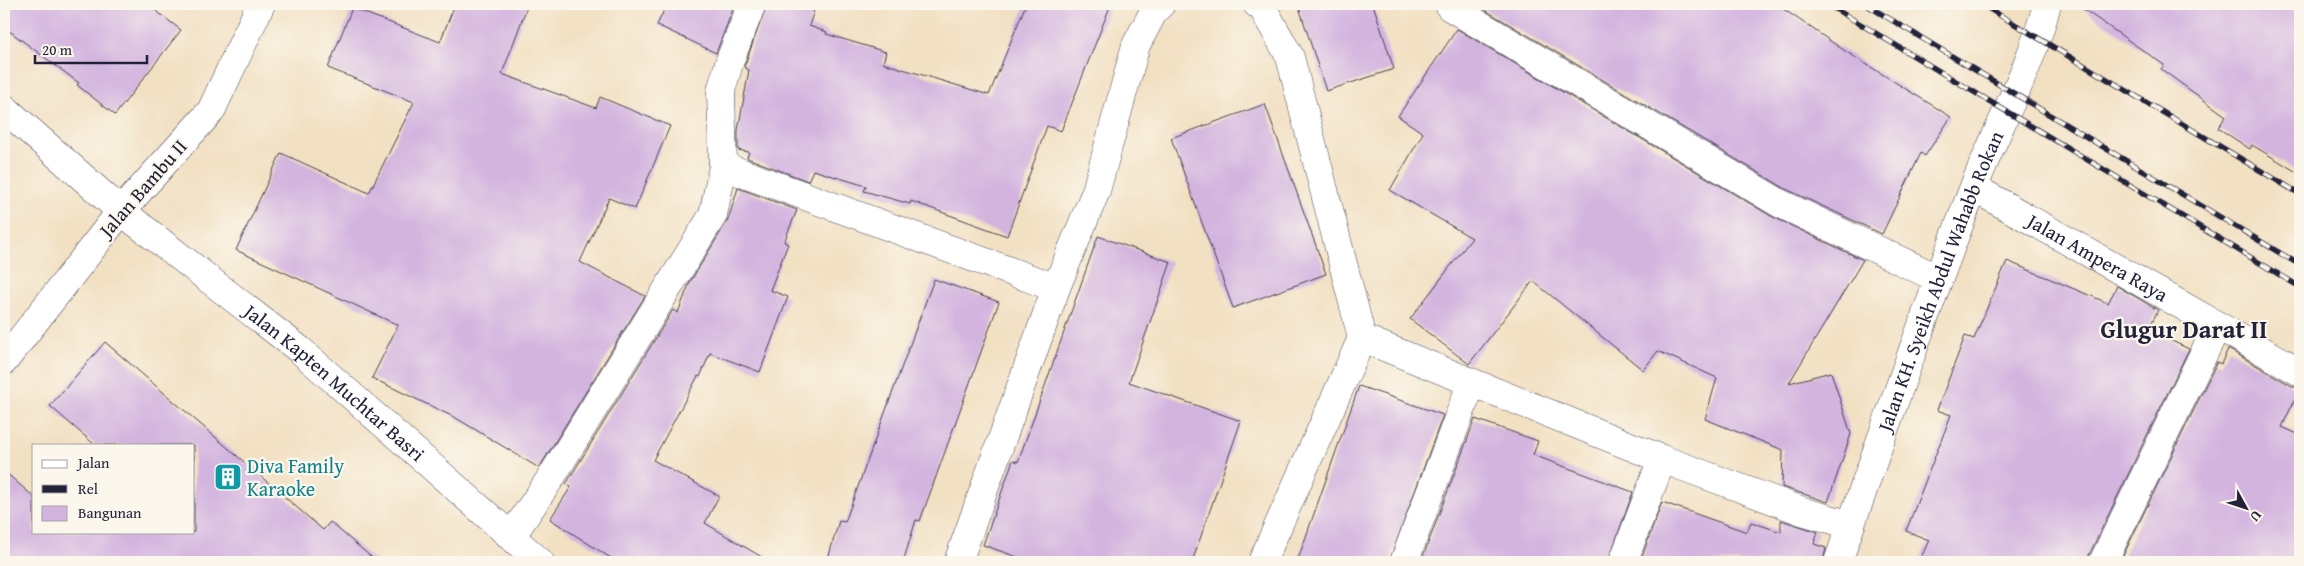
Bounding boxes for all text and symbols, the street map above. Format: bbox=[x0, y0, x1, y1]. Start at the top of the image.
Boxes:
scale bar bbox=[35, 32, 148, 64]
text: 20 m bbox=[42, 39, 73, 60]
street label: Jalan KH. Syeikh Abdul Wahabb Rokan bbox=[1869, 126, 2010, 438]
street label: Jalan Bambu II bbox=[90, 132, 193, 245]
street label: Jalan Ampera Raya bbox=[2020, 205, 2174, 309]
street label: Jalan Kapten Muchtar Basri bbox=[236, 295, 432, 468]
district label: Glugur Darat II bbox=[2101, 311, 2267, 347]
legend bbox=[32, 444, 195, 534]
place label: Diva Family Karaoke bbox=[247, 451, 344, 503]
text: Jalan bbox=[76, 452, 110, 473]
building icon: Diva Family Karaoke bbox=[213, 462, 243, 492]
text: Rel bbox=[78, 478, 98, 499]
north arrow bbox=[2222, 484, 2272, 534]
text: Bangunan bbox=[78, 502, 142, 523]
text: U bbox=[2245, 506, 2267, 527]

